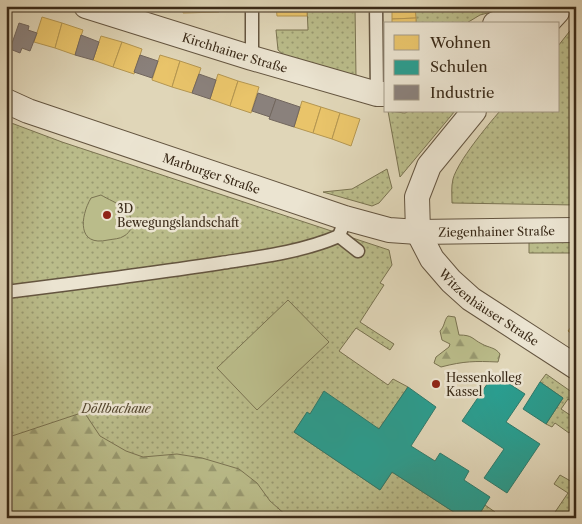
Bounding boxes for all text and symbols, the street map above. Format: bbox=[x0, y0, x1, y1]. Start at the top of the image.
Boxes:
legend bbox=[384, 22, 560, 112]
street label: Kirchhainer Straße bbox=[180, 29, 290, 75]
text: Wohnen bbox=[429, 33, 492, 52]
text: Schulen bbox=[430, 57, 488, 76]
text: Industrie bbox=[430, 83, 494, 102]
street label: Marburger Straße bbox=[161, 150, 263, 196]
place label: 3D Bewegungslandschaft bbox=[117, 201, 240, 230]
marker: 3D Bewegungslandschaft bbox=[101, 209, 113, 221]
street label: Ziegenhainer Straße bbox=[438, 223, 555, 239]
street label: Witzenhäuser Straße bbox=[435, 265, 542, 349]
place label: Hessenkolleg Kassel bbox=[446, 370, 522, 399]
marker: Hessenkolleg Kassel bbox=[430, 378, 442, 390]
park label: Döllbachaue bbox=[80, 401, 152, 416]

